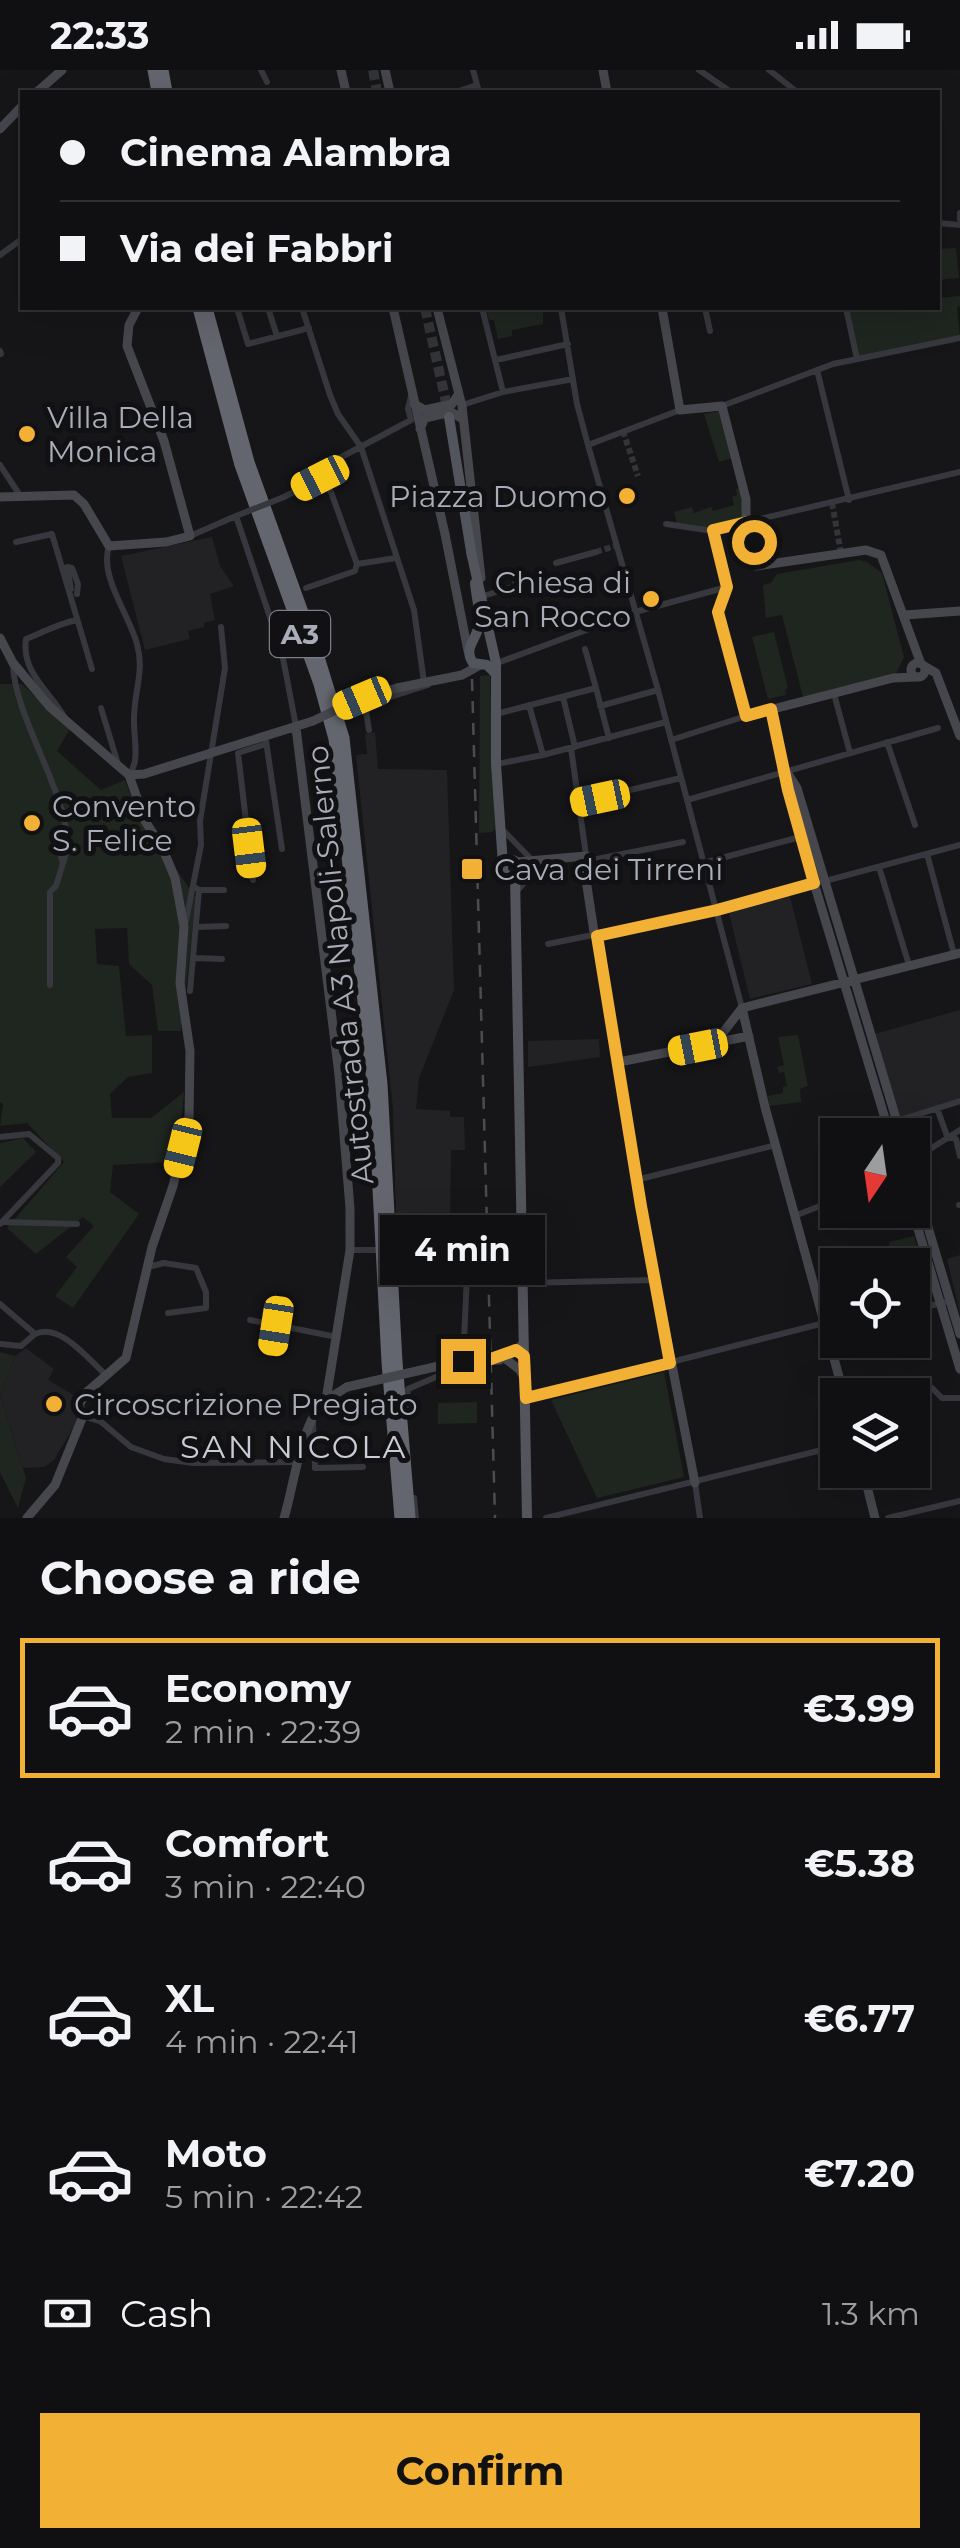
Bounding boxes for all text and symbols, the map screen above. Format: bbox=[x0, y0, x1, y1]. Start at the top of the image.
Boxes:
text: 22:33 bbox=[50, 12, 150, 59]
text: Cinema Alambra bbox=[120, 129, 452, 176]
text: Via dei Fabbri bbox=[120, 225, 394, 272]
place label: Villa Della Monica bbox=[47, 399, 194, 470]
marker: Villa Della Monica bbox=[16, 423, 38, 445]
car bbox=[286, 451, 354, 505]
place label: Piazza Duomo bbox=[389, 478, 607, 515]
marker: Piazza Duomo bbox=[616, 485, 638, 507]
route start bbox=[732, 520, 777, 565]
place label: Chiesa di San Rocco bbox=[474, 564, 631, 635]
marker: Chiesa di San Rocco bbox=[640, 588, 662, 610]
road number: A3 bbox=[270, 611, 330, 657]
car bbox=[329, 672, 395, 724]
street label: Autostrada A3 Napoli-Salerno bbox=[299, 744, 381, 1186]
car bbox=[568, 777, 632, 819]
place label: Convento S. Felice bbox=[52, 788, 196, 859]
marker: Convento S. Felice bbox=[21, 812, 43, 834]
car bbox=[230, 816, 268, 880]
place label: Cava dei Tirreni bbox=[494, 851, 723, 888]
marker: Cava dei Tirreni bbox=[459, 856, 485, 882]
car bbox=[666, 1027, 730, 1067]
car bbox=[161, 1115, 205, 1181]
north arrow bbox=[820, 1118, 930, 1228]
map controls bbox=[820, 1118, 930, 1488]
callout: 4 min bbox=[380, 1216, 546, 1286]
text: 4 min bbox=[414, 1230, 511, 1269]
button: locate bbox=[820, 1248, 930, 1358]
car bbox=[256, 1294, 296, 1358]
route end bbox=[441, 1339, 486, 1384]
button: layers bbox=[820, 1378, 930, 1488]
place label: Circoscrizione Pregiato bbox=[74, 1386, 418, 1423]
marker: Circoscrizione Pregiato bbox=[43, 1393, 65, 1415]
district label: SAN NICOLA bbox=[180, 1427, 408, 1466]
text: Choose a ride bbox=[40, 1550, 361, 1605]
icon: car bbox=[45, 1663, 135, 1753]
text: Economy bbox=[165, 1665, 351, 1712]
text: €3.99 bbox=[803, 1685, 915, 1732]
text: 2 min · 22:39 bbox=[165, 1712, 361, 1751]
icon: car bbox=[45, 1818, 135, 1908]
text: Comfort bbox=[165, 1820, 329, 1867]
text: €5.38 bbox=[804, 1840, 915, 1887]
text: 3 min · 22:40 bbox=[165, 1867, 366, 1906]
icon: car bbox=[45, 1973, 135, 2063]
text: XL bbox=[165, 1975, 214, 2022]
text: €6.77 bbox=[804, 1995, 915, 2042]
text: 4 min · 22:41 bbox=[165, 2022, 359, 2061]
icon: car bbox=[45, 2128, 135, 2218]
text: Moto bbox=[165, 2130, 267, 2177]
text: €7.20 bbox=[804, 2150, 915, 2197]
text: 5 min · 22:42 bbox=[165, 2177, 363, 2216]
icon: cash bbox=[40, 2286, 95, 2341]
text: Cash bbox=[120, 2290, 213, 2337]
text: 1.3 km bbox=[822, 2294, 920, 2333]
button: Confirm bbox=[40, 2413, 920, 2528]

